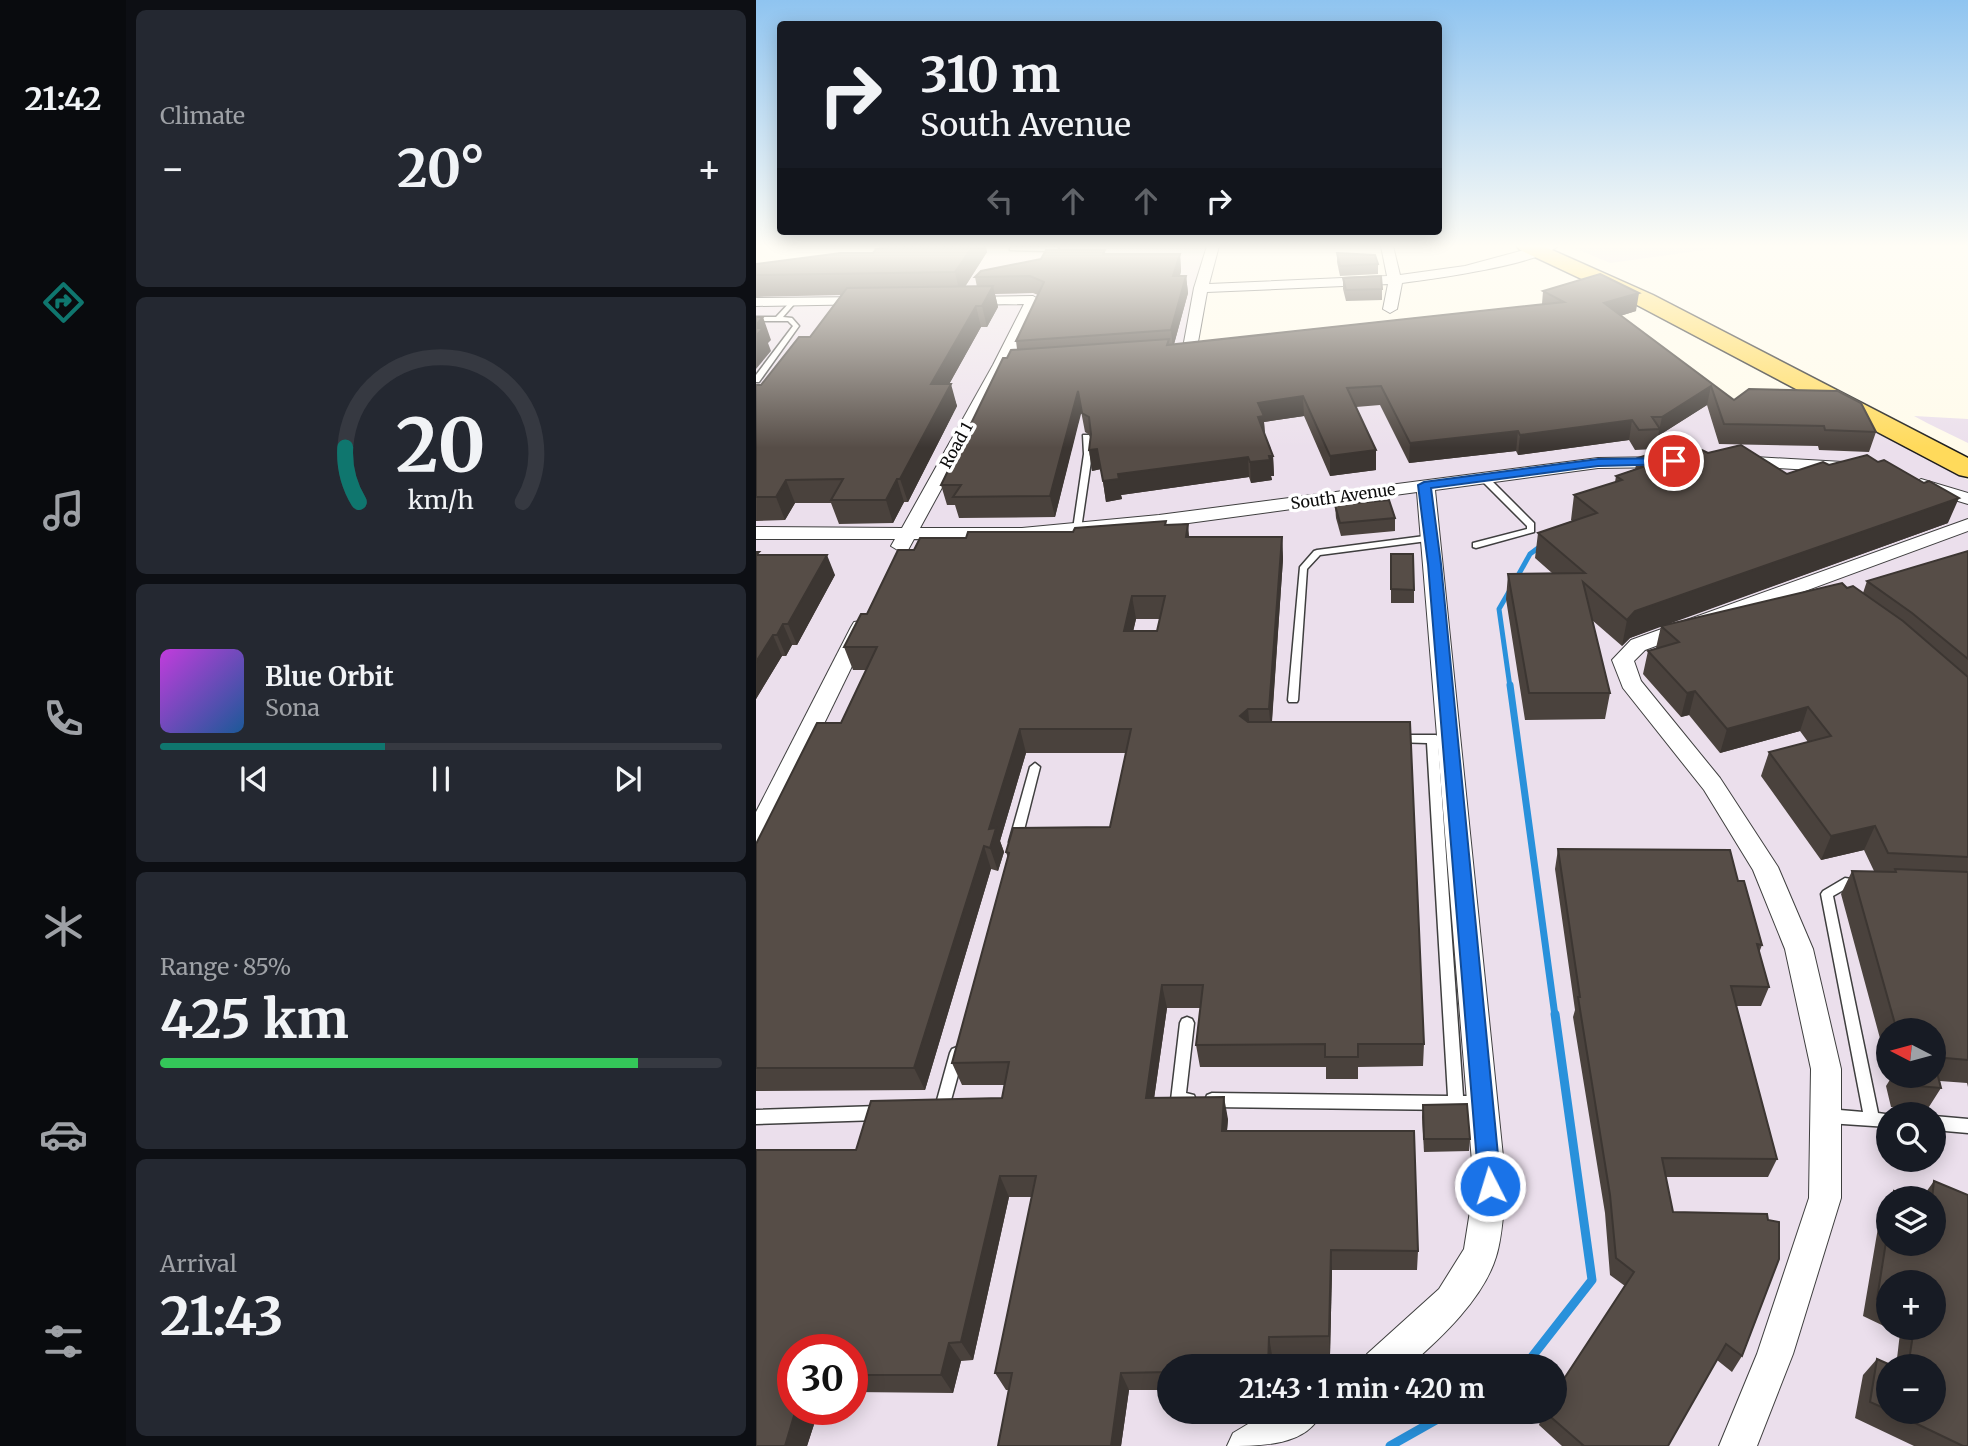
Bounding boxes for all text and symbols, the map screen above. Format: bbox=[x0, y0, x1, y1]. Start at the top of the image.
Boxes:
text: 310 m bbox=[920, 44, 1060, 105]
icon: right bbox=[805, 49, 896, 140]
text: 21:42 bbox=[24, 79, 102, 119]
text: Climate bbox=[160, 101, 245, 130]
text: South Avenue bbox=[920, 105, 1131, 145]
text: 20° bbox=[397, 136, 485, 201]
text: − bbox=[160, 145, 185, 192]
text: + bbox=[697, 145, 722, 192]
icon: left bbox=[981, 182, 1019, 220]
icon: ahead bbox=[1054, 182, 1092, 220]
icon: ahead bbox=[1127, 182, 1165, 220]
icon: right bbox=[1200, 182, 1238, 220]
icon: directions bbox=[39, 278, 88, 327]
text: 20 bbox=[396, 400, 486, 492]
street label: Road 1 bbox=[935, 418, 977, 472]
pin bbox=[1644, 431, 1704, 491]
icon: arrive bbox=[1655, 442, 1693, 480]
street label: South Avenue bbox=[1289, 479, 1397, 513]
text: km/h bbox=[408, 484, 474, 516]
icon: music bbox=[39, 486, 88, 535]
text: Blue Orbit bbox=[265, 660, 394, 693]
text: Sona bbox=[265, 693, 320, 722]
icon: phone bbox=[39, 694, 88, 743]
icon: previous bbox=[235, 760, 273, 798]
icon: pause bbox=[422, 760, 460, 798]
icon: next bbox=[609, 760, 647, 798]
icon: climate bbox=[39, 902, 88, 951]
text: Range · 85% bbox=[160, 952, 291, 981]
text: 425 km bbox=[160, 987, 349, 1052]
north arrow bbox=[1876, 1018, 1946, 1088]
map controls bbox=[1876, 1018, 1946, 1424]
button: search bbox=[1876, 1102, 1946, 1172]
icon: car bbox=[39, 1110, 88, 1159]
position arrow bbox=[1453, 1149, 1527, 1223]
button: layers bbox=[1876, 1186, 1946, 1256]
text: Arrival bbox=[160, 1249, 237, 1278]
button: + bbox=[1876, 1270, 1946, 1340]
text: 21:43 bbox=[160, 1284, 284, 1349]
icon: filters bbox=[39, 1317, 88, 1366]
speed limit sign: 30 bbox=[777, 1334, 868, 1425]
button: − bbox=[1876, 1354, 1946, 1424]
text: 21:43 · 1 min · 420 m bbox=[1239, 1372, 1485, 1405]

